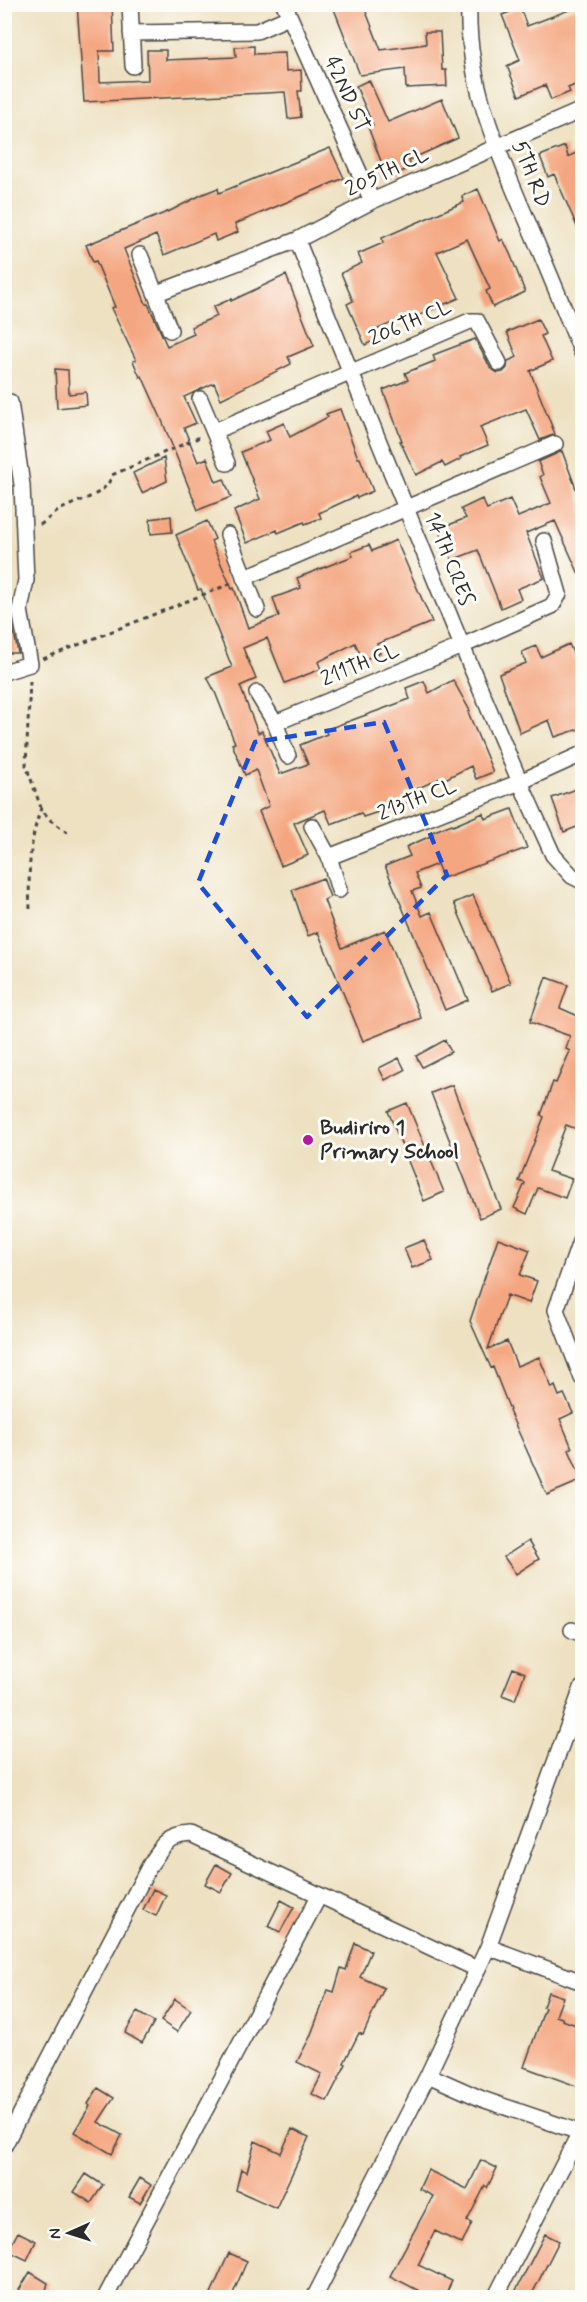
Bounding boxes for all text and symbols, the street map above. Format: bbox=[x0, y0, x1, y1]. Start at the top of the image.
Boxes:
street label: 42ND ST bbox=[318, 52, 376, 136]
street label: 5TH RD bbox=[505, 136, 557, 212]
street label: 205TH CL bbox=[341, 141, 433, 203]
street label: 206TH CL bbox=[365, 293, 455, 353]
street label: 14TH CRES bbox=[417, 508, 481, 610]
street label: 211TH CL bbox=[317, 637, 403, 693]
street label: 213TH CL bbox=[373, 772, 461, 828]
place label: Budiriro 1 Primary School bbox=[320, 1114, 459, 1166]
marker: Budiriro 1 Primary School bbox=[301, 1133, 315, 1147]
north arrow bbox=[39, 2203, 99, 2263]
text: N bbox=[45, 2228, 66, 2240]

